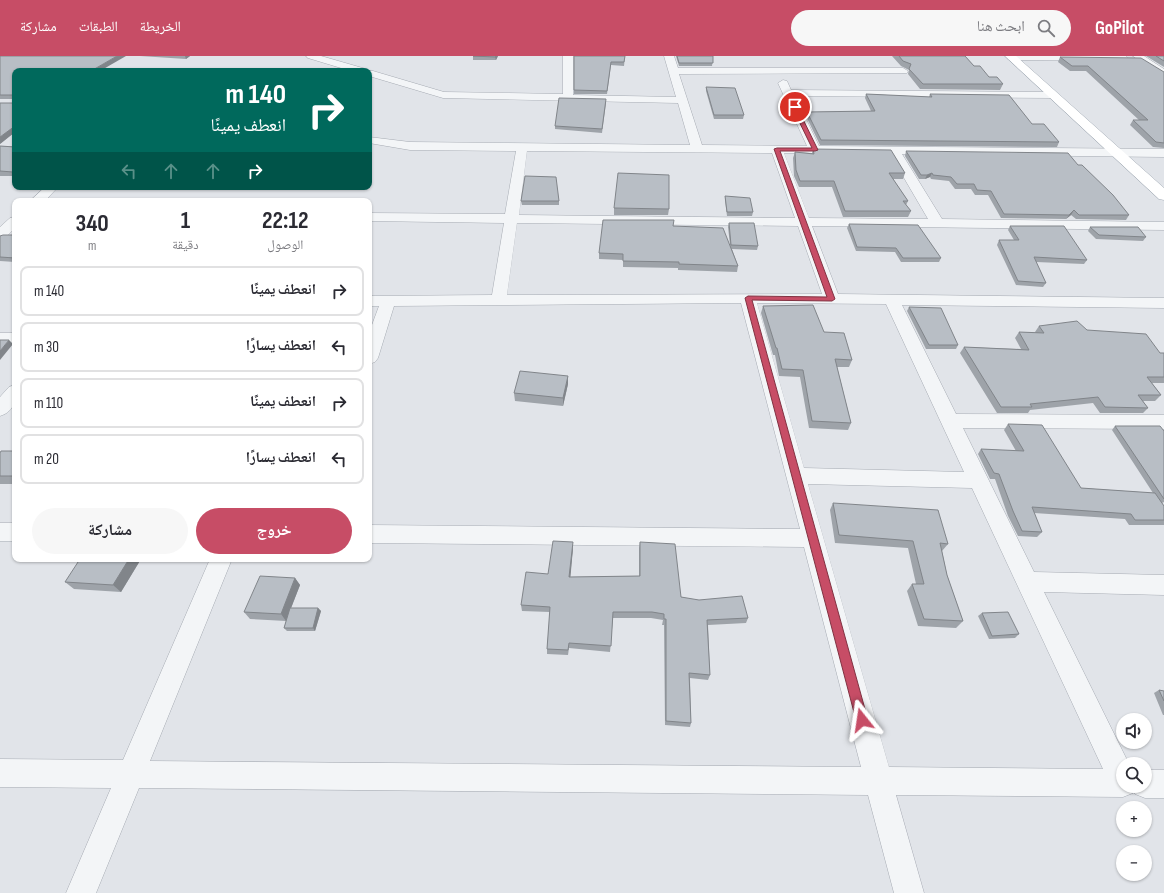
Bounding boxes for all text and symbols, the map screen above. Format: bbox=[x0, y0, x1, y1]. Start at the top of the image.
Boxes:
search box bbox=[791, 10, 1071, 46]
text: ابحث هنا bbox=[977, 17, 1025, 36]
icon: search bbox=[1035, 17, 1057, 39]
text: GoPilot bbox=[1095, 17, 1144, 40]
text: مشاركة bbox=[20, 18, 57, 35]
text: الطبقات bbox=[79, 18, 118, 35]
text: الخريطة bbox=[140, 18, 181, 35]
text: 140 m bbox=[225, 78, 286, 111]
icon: right bbox=[300, 84, 352, 136]
pin bbox=[778, 90, 812, 124]
icon: arrive bbox=[784, 96, 806, 118]
text: انعطف يمينًا bbox=[211, 115, 286, 136]
icon: left bbox=[118, 160, 140, 182]
icon: ahead bbox=[160, 160, 182, 182]
icon: ahead bbox=[202, 160, 224, 182]
icon: right bbox=[244, 160, 266, 182]
text: 1 bbox=[181, 206, 190, 235]
text: 22:12 bbox=[262, 206, 309, 235]
text: 340 bbox=[75, 209, 109, 238]
text: دقيقة bbox=[172, 237, 199, 253]
text: الوصول bbox=[267, 237, 303, 253]
text: m bbox=[88, 238, 96, 254]
text: انعطف يمينًا bbox=[250, 280, 316, 299]
icon: right bbox=[328, 280, 350, 302]
text: 140 m bbox=[34, 282, 64, 301]
text: انعطف يسارًا bbox=[246, 336, 316, 355]
icon: left bbox=[328, 336, 350, 358]
text: 30 m bbox=[34, 338, 59, 357]
text: انعطف يمينًا bbox=[250, 392, 316, 411]
icon: right bbox=[328, 392, 350, 414]
text: 110 m bbox=[34, 394, 63, 413]
text: انعطف يسارًا bbox=[246, 448, 316, 467]
icon: left bbox=[328, 448, 350, 470]
text: 20 m bbox=[34, 450, 59, 469]
button: مشاركة bbox=[32, 508, 188, 554]
button: خروج bbox=[196, 508, 352, 554]
position arrow bbox=[841, 699, 883, 741]
map controls bbox=[1116, 713, 1152, 881]
button: sound bbox=[1116, 713, 1152, 749]
button: search bbox=[1116, 757, 1152, 793]
button: + bbox=[1116, 801, 1152, 837]
button: − bbox=[1116, 845, 1152, 881]

